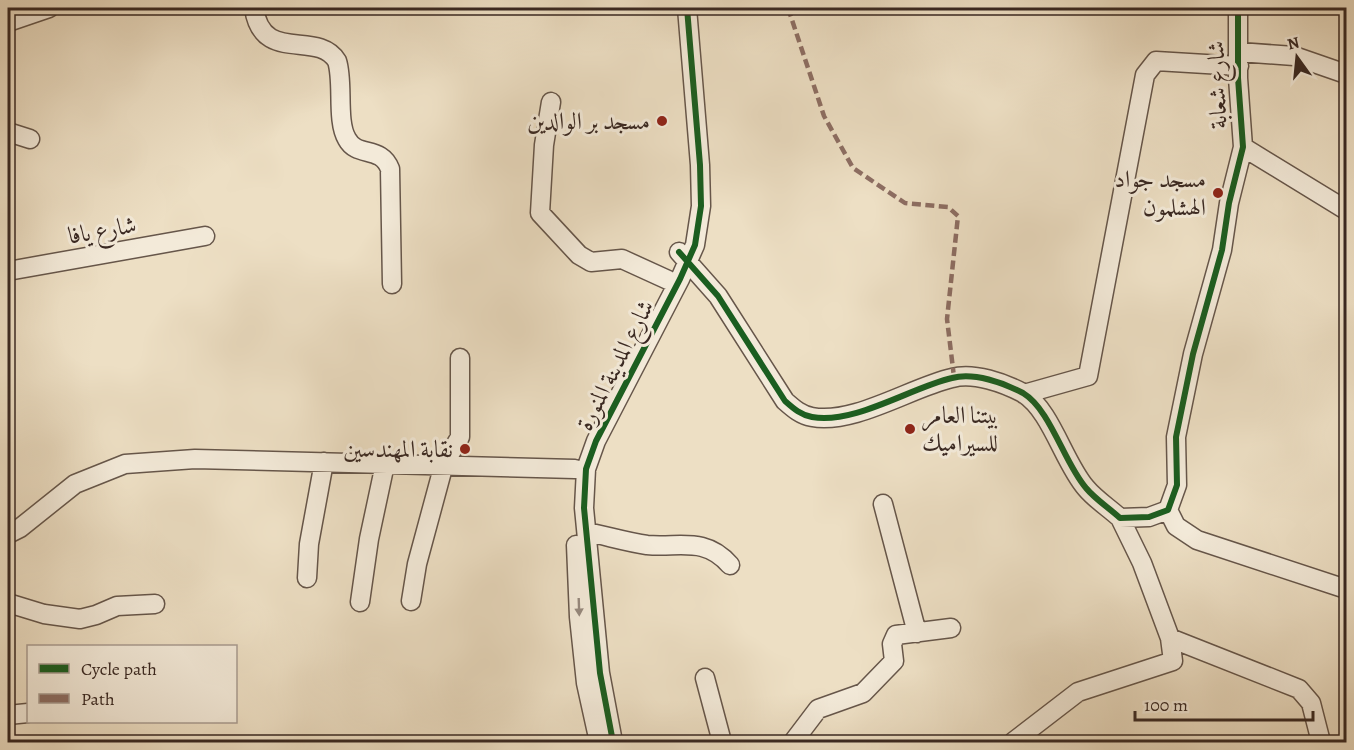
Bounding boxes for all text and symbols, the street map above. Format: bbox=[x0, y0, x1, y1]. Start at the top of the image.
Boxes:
north arrow bbox=[1267, 27, 1327, 87]
text: N bbox=[1285, 31, 1302, 56]
street label: شارع شعابة bbox=[1199, 40, 1239, 130]
place label: مسجد بر الوالدين bbox=[527, 105, 650, 137]
marker: مسجد بر الوالدين bbox=[655, 114, 669, 128]
place label: مسجد جواد الهشلمون bbox=[1114, 163, 1206, 223]
marker: مسجد جواد الهشلمون bbox=[1211, 186, 1225, 200]
street label: شارع يافا bbox=[65, 208, 139, 256]
street label: شارع المدينة المنورة bbox=[568, 294, 665, 438]
place label: بيتنا العامر للسيراميك bbox=[922, 399, 999, 459]
marker: بيتنا العامر للسيراميك bbox=[903, 422, 917, 436]
place label: نقابة المهندسين bbox=[343, 433, 453, 465]
marker: نقابة المهندسين bbox=[458, 442, 472, 456]
one-way arrow bbox=[575, 598, 584, 617]
legend bbox=[27, 645, 237, 723]
text: Cycle path bbox=[81, 657, 157, 681]
scale bar bbox=[1135, 684, 1314, 722]
text: Path bbox=[81, 687, 115, 711]
text: 100 m bbox=[1144, 693, 1188, 717]

